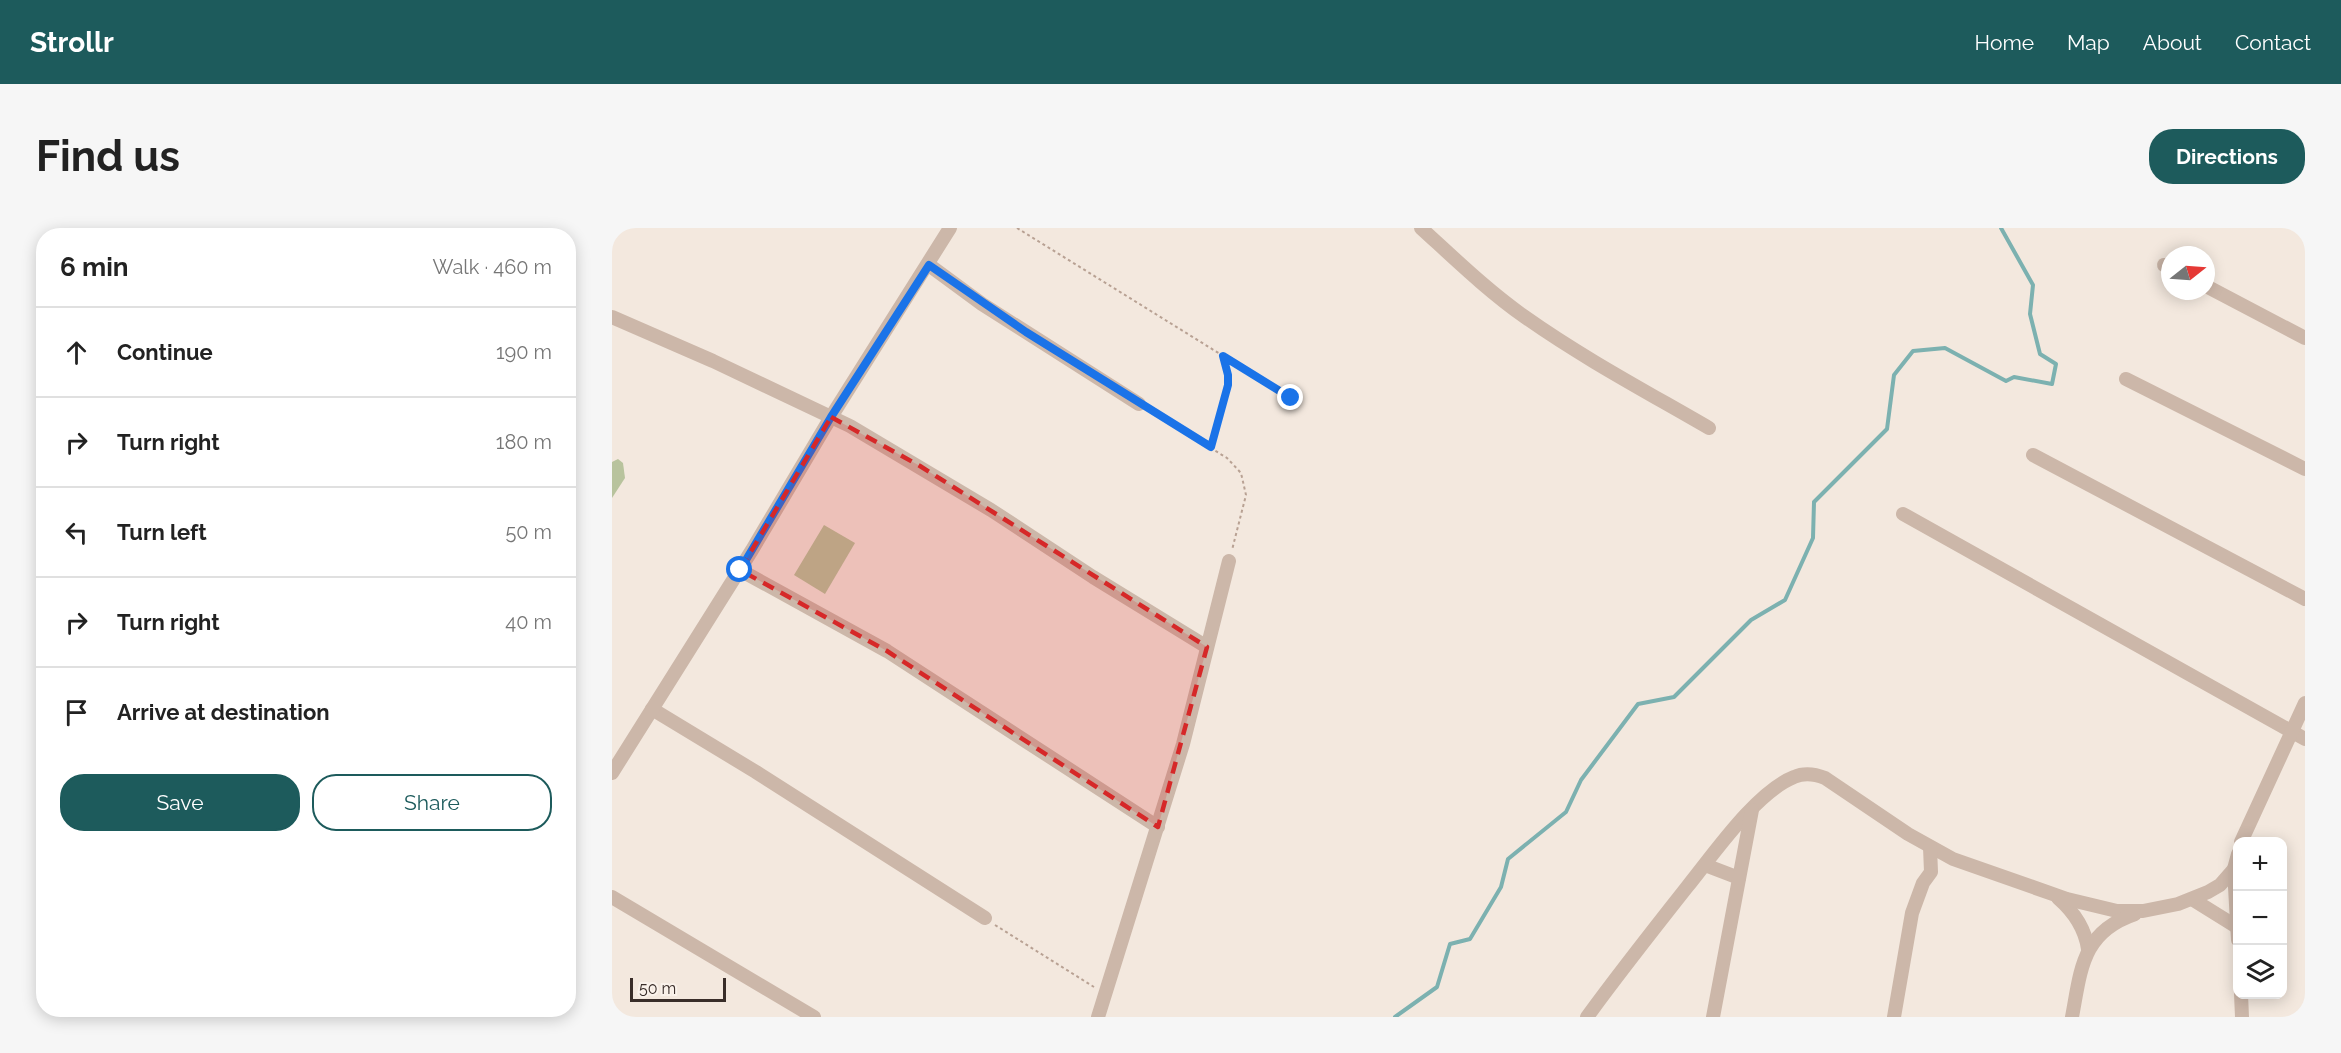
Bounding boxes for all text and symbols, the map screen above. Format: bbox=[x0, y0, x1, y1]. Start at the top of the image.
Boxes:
text: Strollr bbox=[30, 26, 114, 59]
text: Home bbox=[1975, 30, 2034, 55]
text: Map bbox=[2067, 30, 2110, 55]
text: About bbox=[2143, 30, 2202, 55]
text: Contact bbox=[2235, 30, 2311, 55]
button: Directions bbox=[2149, 129, 2305, 184]
text: Find us bbox=[36, 132, 180, 181]
north arrow bbox=[2161, 246, 2215, 300]
text: 6 min bbox=[60, 252, 129, 282]
text: Walk · 460 m bbox=[433, 255, 552, 279]
icon: ahead bbox=[60, 336, 93, 369]
text: Continue bbox=[117, 339, 213, 365]
text: 190 m bbox=[496, 340, 552, 364]
route end bbox=[1277, 384, 1303, 410]
icon: right bbox=[60, 426, 93, 459]
text: Turn right bbox=[117, 429, 220, 455]
text: 180 m bbox=[496, 430, 552, 454]
icon: left bbox=[60, 516, 93, 549]
text: Turn left bbox=[117, 519, 207, 545]
text: 50 m bbox=[505, 520, 552, 544]
route start bbox=[726, 556, 752, 582]
icon: right bbox=[60, 606, 93, 639]
text: Turn right bbox=[117, 609, 220, 635]
text: 40 m bbox=[505, 610, 552, 634]
icon: arrive bbox=[60, 696, 93, 729]
text: Arrive at destination bbox=[117, 699, 330, 725]
button: Save bbox=[60, 774, 300, 831]
button: Share bbox=[312, 774, 552, 831]
map controls bbox=[2233, 837, 2287, 999]
button: + bbox=[2233, 837, 2287, 891]
button: − bbox=[2233, 891, 2287, 945]
button: layers bbox=[2233, 945, 2287, 999]
scale bar bbox=[630, 975, 726, 1002]
text: 50 m bbox=[639, 979, 676, 998]

